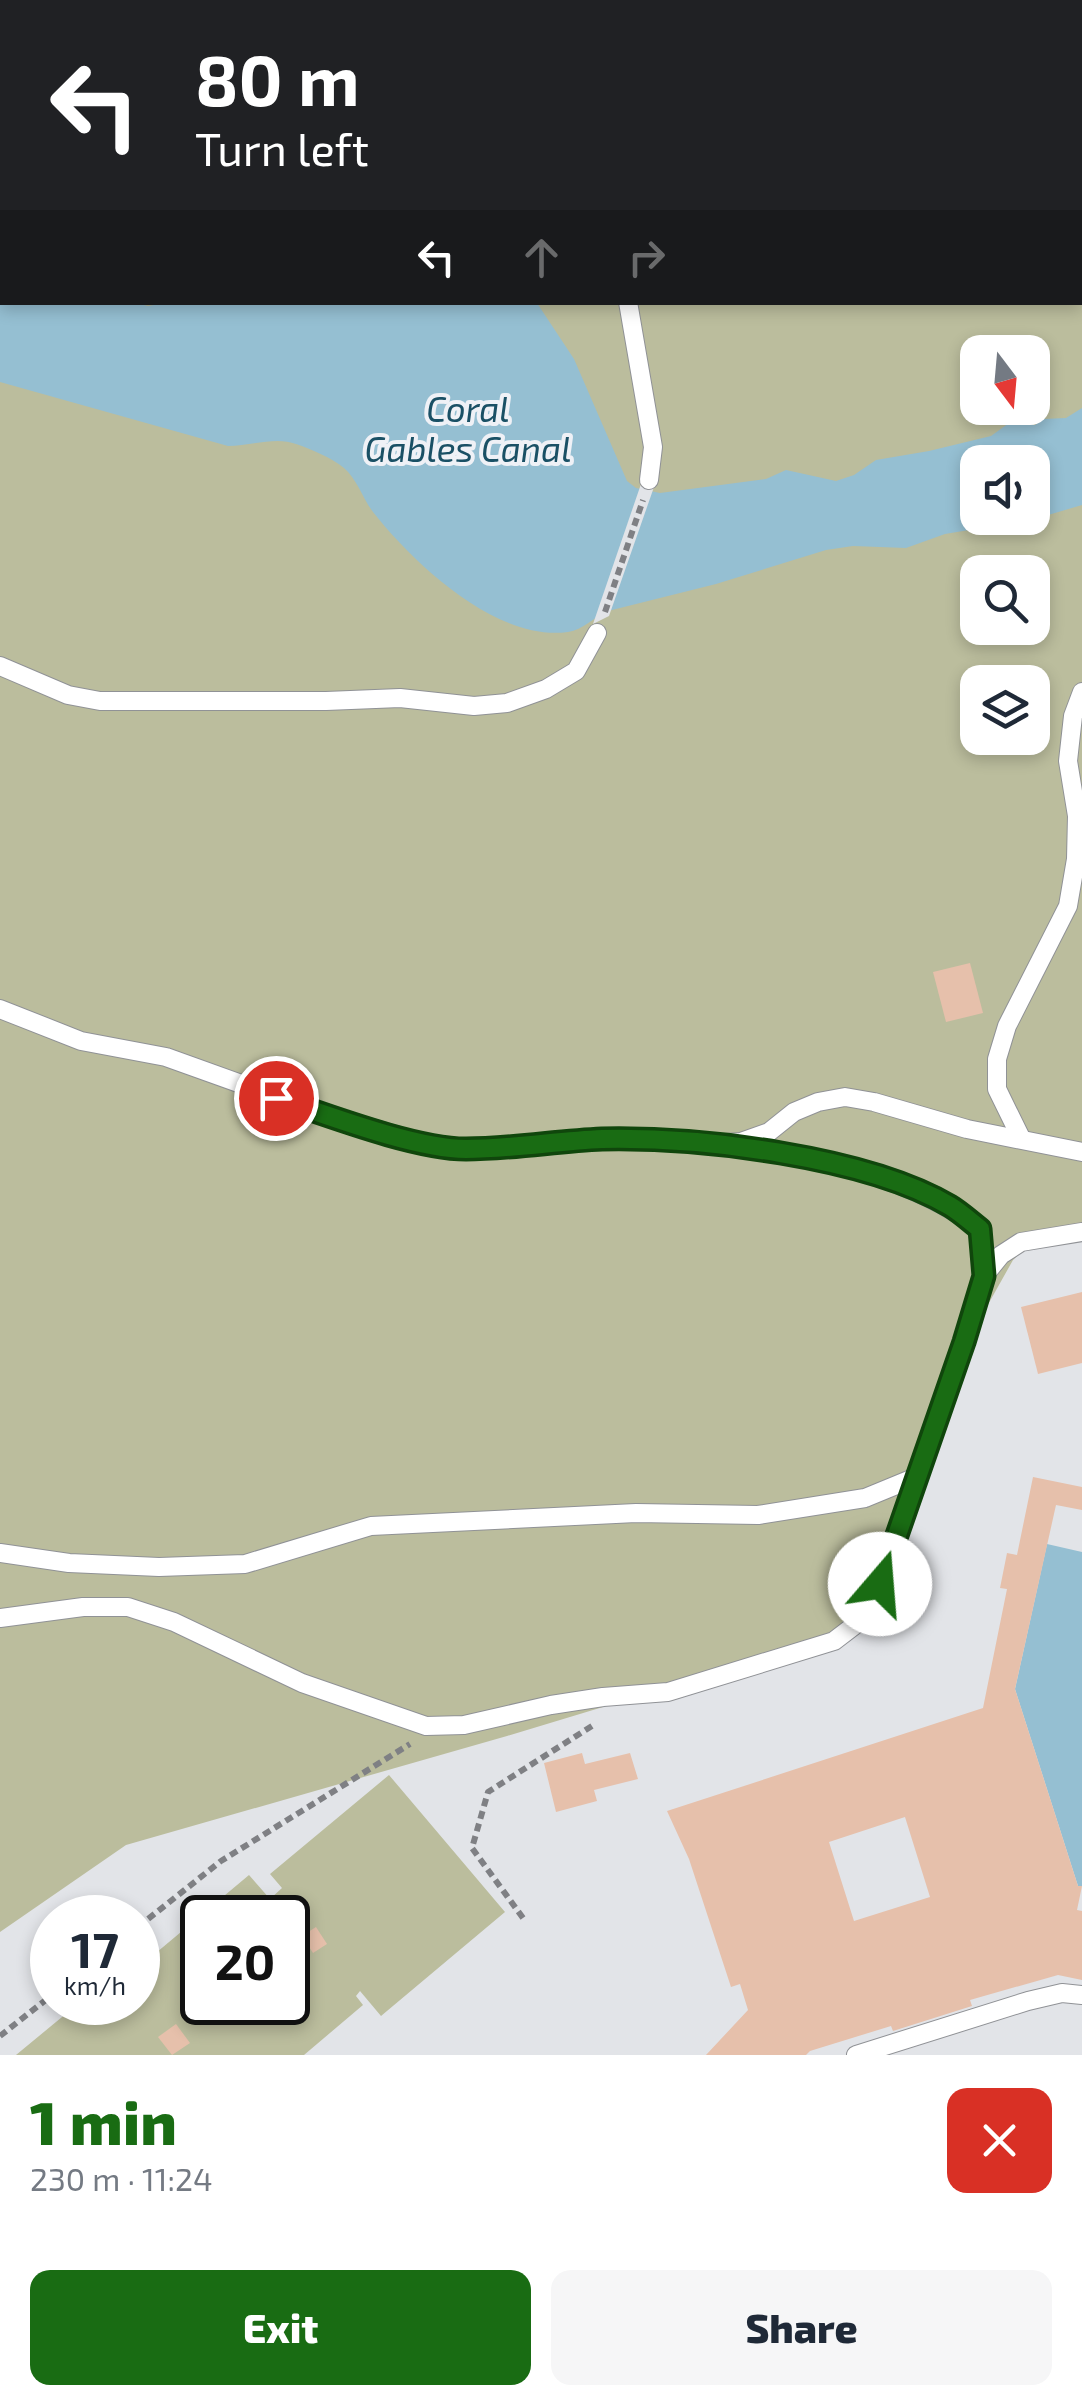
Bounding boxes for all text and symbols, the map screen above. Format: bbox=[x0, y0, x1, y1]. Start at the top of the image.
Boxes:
text: 80 m bbox=[195, 36, 360, 120]
icon: left bbox=[30, 40, 160, 170]
text: Turn left bbox=[195, 121, 369, 175]
icon: left bbox=[409, 230, 464, 285]
icon: ahead bbox=[514, 230, 569, 285]
icon: right bbox=[619, 230, 674, 285]
north arrow bbox=[960, 335, 1050, 425]
map controls bbox=[960, 335, 1050, 755]
water label: Coral Gables Canal bbox=[365, 387, 571, 469]
button: sound bbox=[960, 445, 1050, 535]
button: search bbox=[960, 555, 1050, 645]
button: layers bbox=[960, 665, 1050, 755]
pin bbox=[234, 1056, 319, 1141]
icon: arrive bbox=[249, 1071, 304, 1126]
position arrow bbox=[828, 1532, 932, 1636]
speed limit sign: 20 bbox=[180, 1895, 310, 2025]
text: 17 bbox=[71, 1918, 119, 1978]
text: km/h bbox=[64, 1970, 126, 2000]
text: 1 min bbox=[30, 2085, 177, 2157]
button: close bbox=[947, 2088, 1052, 2193]
text: 230 m · 11:24 bbox=[30, 2159, 213, 2197]
button: Exit bbox=[30, 2270, 531, 2385]
button: Share bbox=[551, 2270, 1052, 2385]

